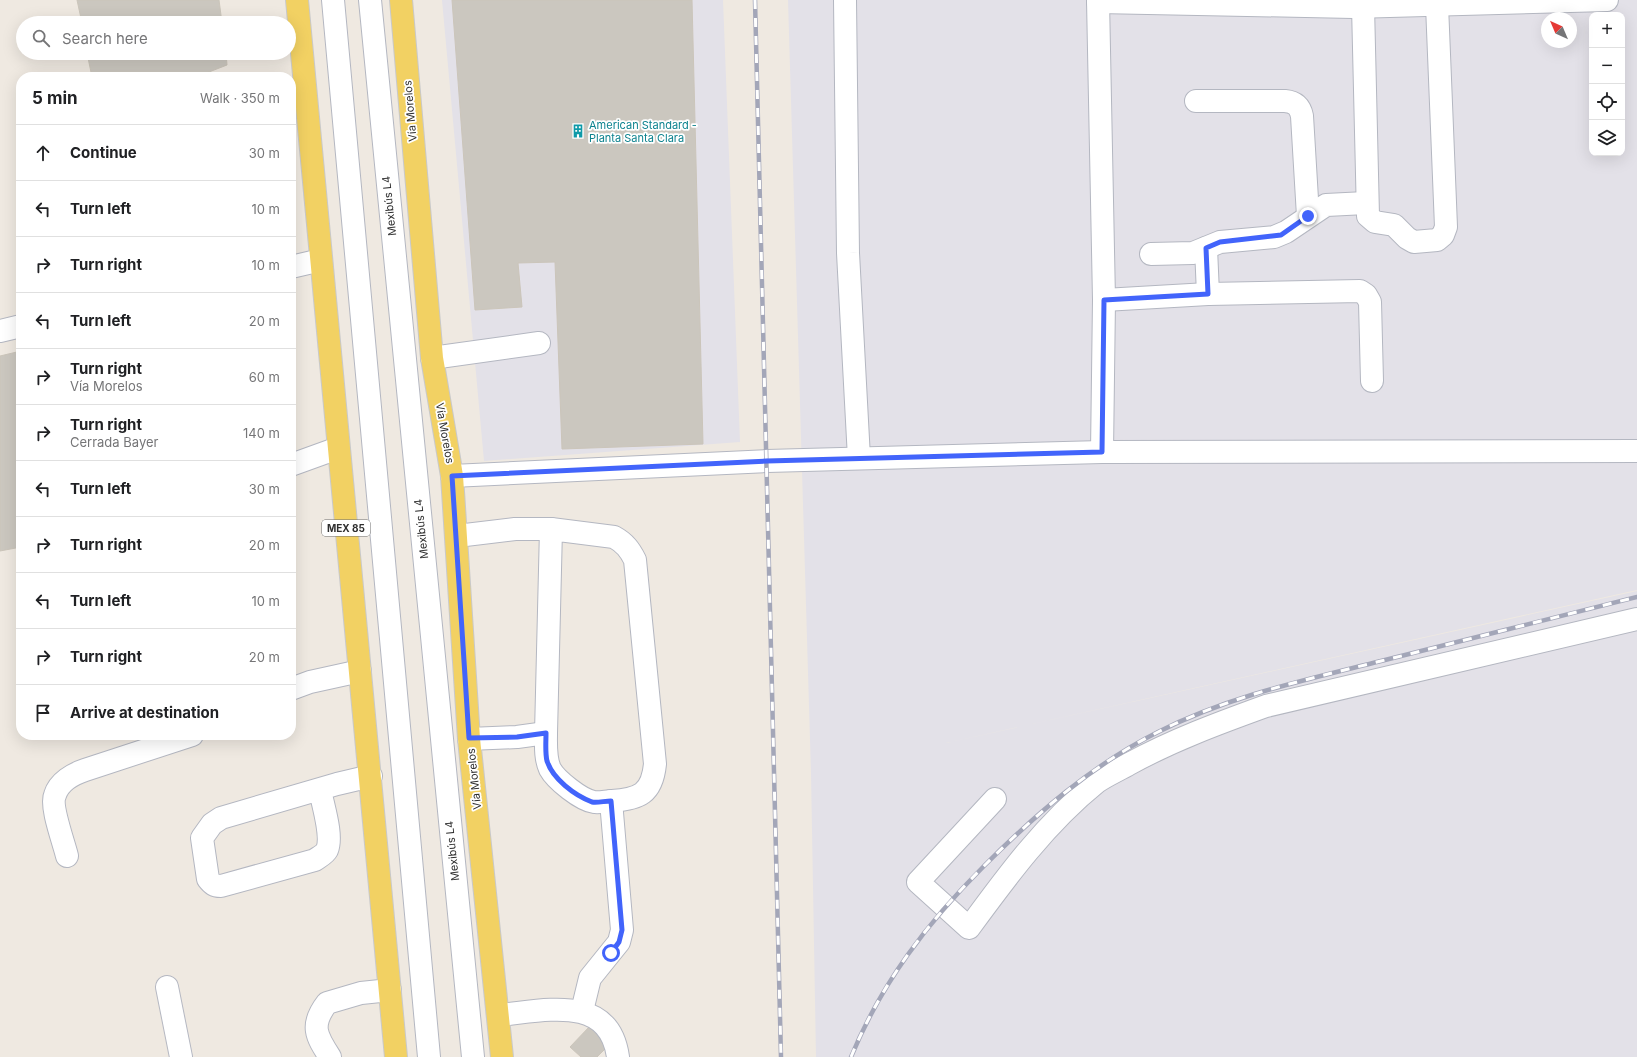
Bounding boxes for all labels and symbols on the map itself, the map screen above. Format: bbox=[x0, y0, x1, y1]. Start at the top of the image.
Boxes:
north arrow bbox=[1541, 12, 1577, 48]
street label: Vía Morelos bbox=[400, 80, 420, 142]
place label: American Standard - Planta Santa Clara bbox=[589, 118, 697, 145]
building icon: American Standard - Planta Santa Clara bbox=[570, 123, 586, 139]
street label: Mexibús L4 bbox=[379, 175, 399, 237]
route end bbox=[1299, 207, 1317, 225]
street label: Vía Morelos bbox=[433, 402, 457, 465]
street label: Mexibús L4 bbox=[411, 498, 431, 560]
road number: MEX 85 bbox=[322, 520, 370, 536]
street label: Vía Morelos bbox=[464, 748, 484, 810]
street label: Mexibús L4 bbox=[442, 820, 462, 882]
route start bbox=[602, 944, 620, 962]

